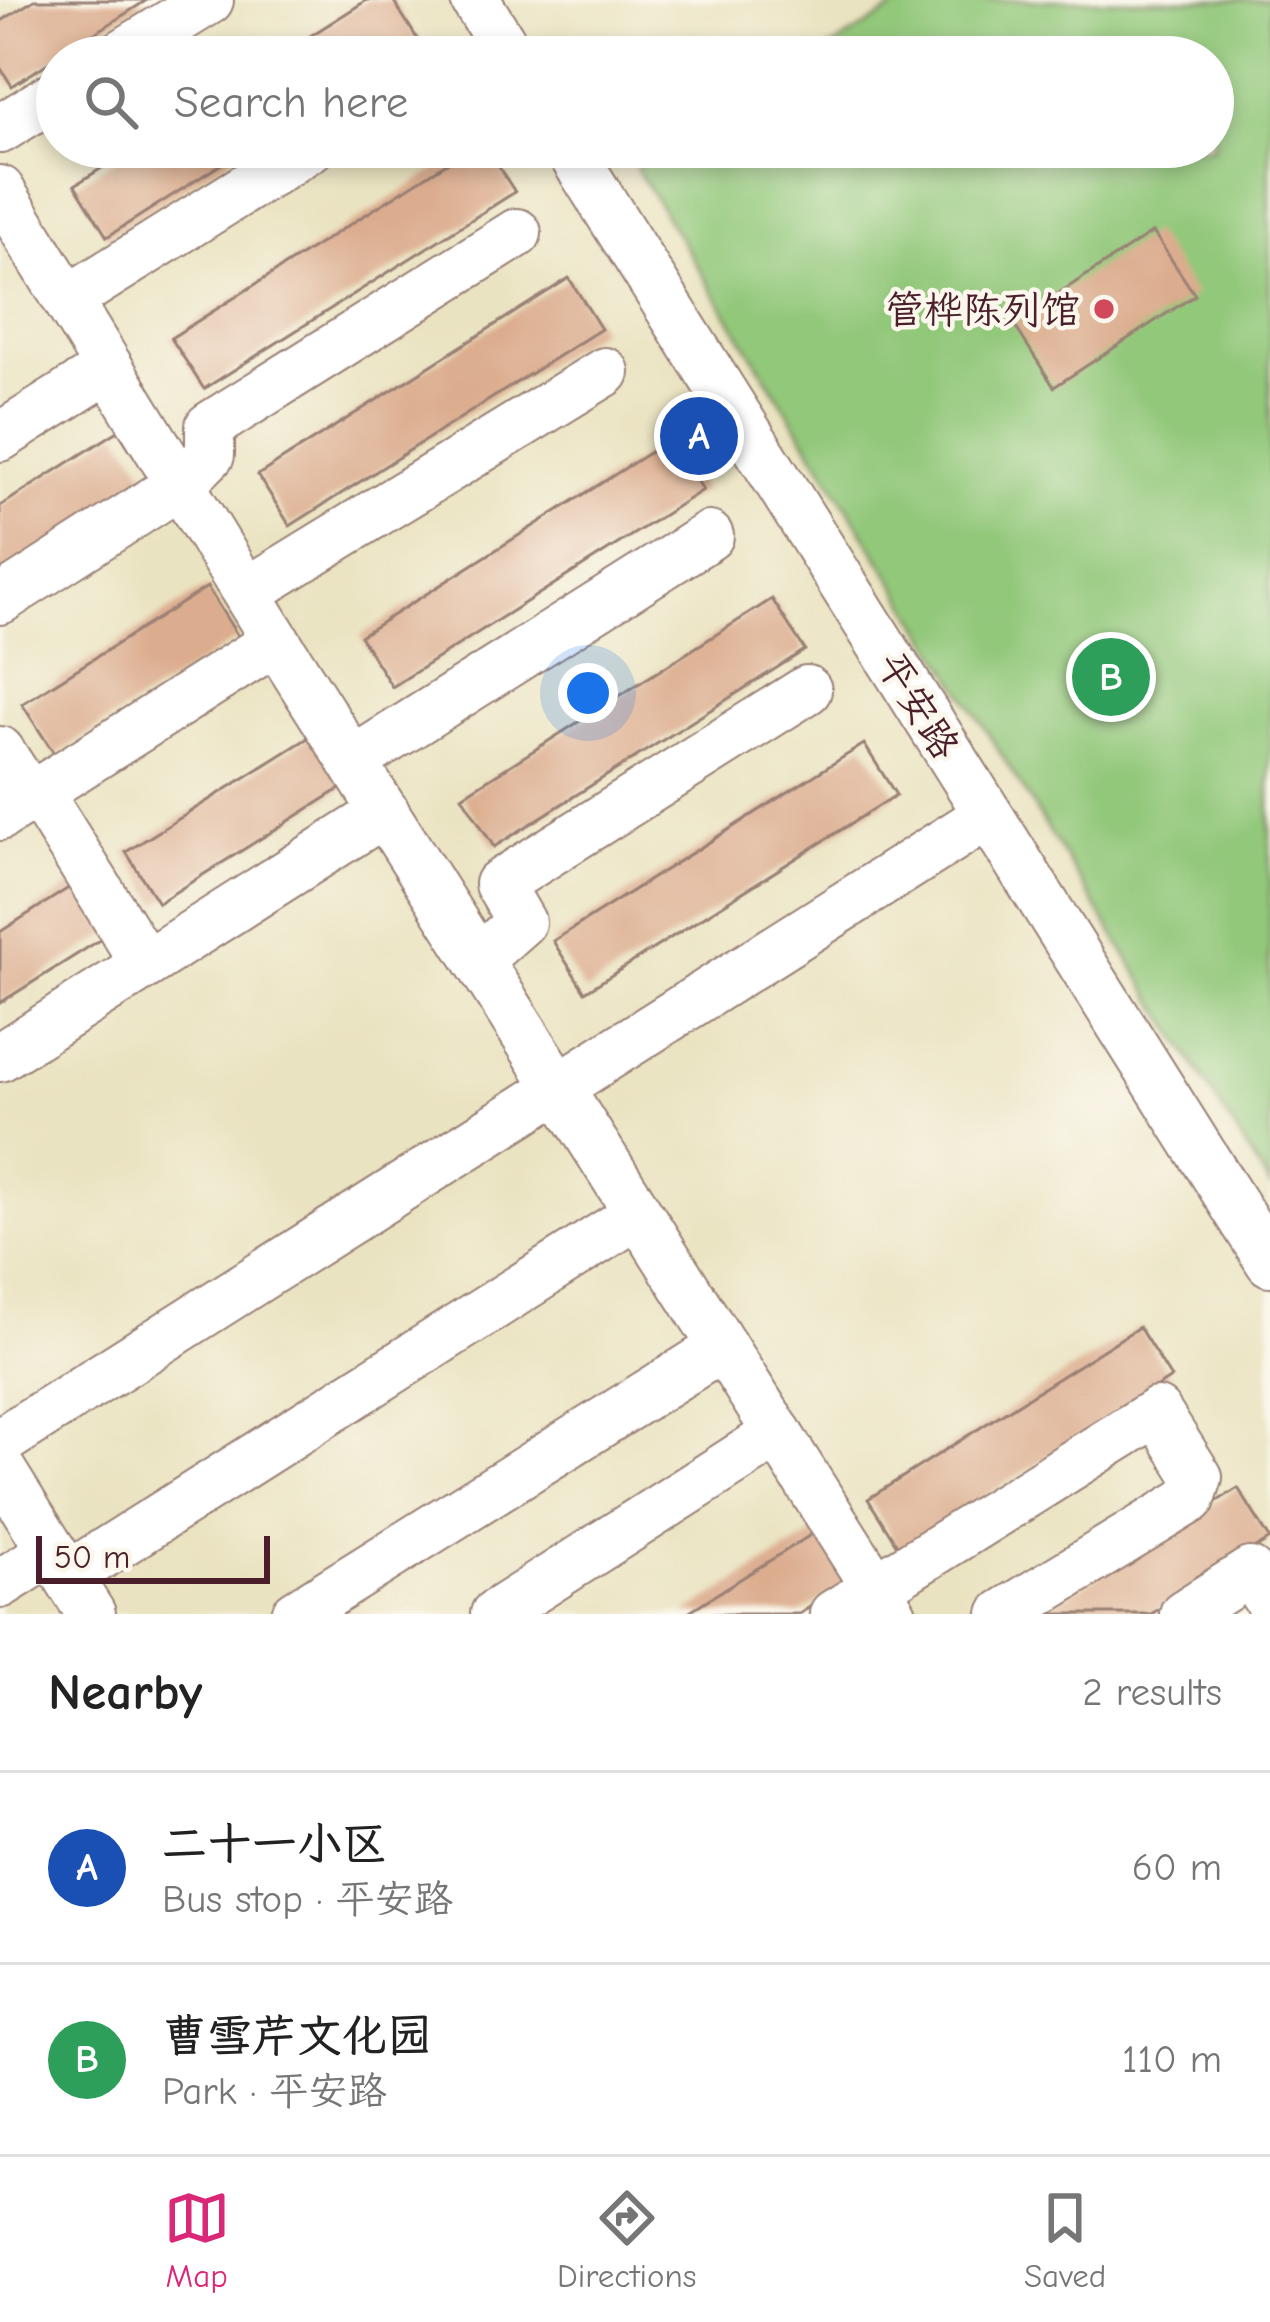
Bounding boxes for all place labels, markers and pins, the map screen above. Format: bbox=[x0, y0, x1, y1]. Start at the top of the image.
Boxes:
place label: 管桦陈列馆 bbox=[885, 288, 1080, 333]
marker: 管桦陈列馆 bbox=[1091, 296, 1117, 322]
pin: A bbox=[660, 391, 738, 481]
pin: B bbox=[1072, 632, 1150, 722]

